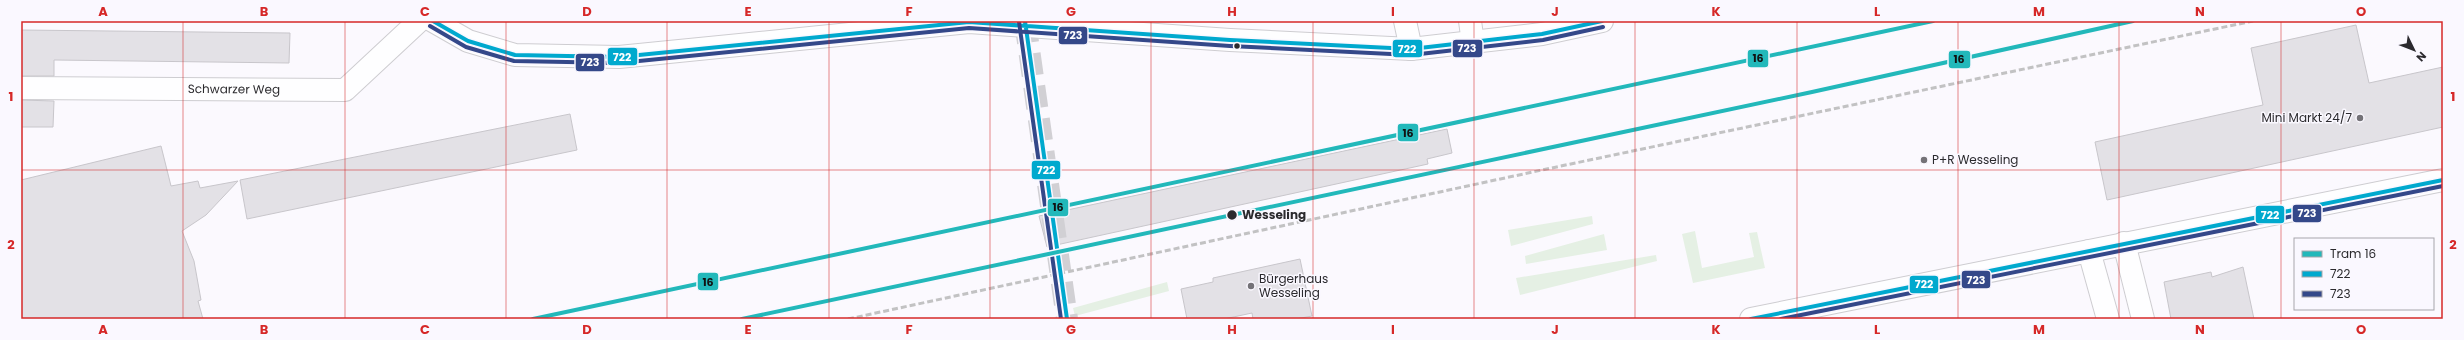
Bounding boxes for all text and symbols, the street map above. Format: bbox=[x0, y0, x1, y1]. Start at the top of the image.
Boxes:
text: A bbox=[98, 2, 108, 21]
text: B bbox=[260, 2, 269, 21]
text: C bbox=[420, 2, 430, 21]
text: D bbox=[582, 2, 592, 21]
text: E bbox=[744, 2, 752, 21]
text: F bbox=[905, 2, 913, 21]
text: G bbox=[1066, 2, 1076, 21]
text: H bbox=[1227, 2, 1237, 21]
text: I bbox=[1391, 2, 1395, 21]
text: J bbox=[1551, 2, 1559, 21]
text: K bbox=[1711, 2, 1721, 21]
text: L bbox=[1874, 2, 1880, 21]
text: M bbox=[2033, 2, 2045, 21]
text: N bbox=[2195, 2, 2205, 21]
text: O bbox=[2356, 2, 2366, 21]
line badge: 723 bbox=[1058, 26, 1088, 45]
text: 723 bbox=[1064, 27, 1083, 43]
north arrow bbox=[2394, 30, 2434, 70]
line badge: 722 bbox=[1392, 39, 1423, 58]
line badge: 723 bbox=[1452, 39, 1483, 58]
text: 723 bbox=[1458, 40, 1477, 56]
unlabelled marker bbox=[1232, 41, 1242, 51]
text: 722 bbox=[1398, 41, 1416, 57]
line badge: 722 bbox=[607, 47, 638, 66]
text: N bbox=[2413, 48, 2430, 65]
text: 722 bbox=[613, 49, 631, 65]
line badge: 16 bbox=[1747, 49, 1769, 68]
text: 16 bbox=[1752, 50, 1764, 66]
line badge: 16 bbox=[1948, 50, 1971, 69]
text: 16 bbox=[1953, 51, 1965, 67]
line badge: 723 bbox=[575, 53, 605, 72]
text: 723 bbox=[581, 54, 600, 70]
street label: Schwarzer Weg bbox=[188, 80, 280, 98]
text: 1 bbox=[9, 87, 13, 106]
text: 1 bbox=[2451, 87, 2455, 106]
place label: Mini Markt 24/7 bbox=[2261, 109, 2352, 126]
marker: Mini Markt 24/7 bbox=[2355, 113, 2365, 123]
line badge: 16 bbox=[1397, 123, 1419, 142]
text: 16 bbox=[1402, 125, 1414, 141]
place label: P+R Wesseling bbox=[1932, 151, 2018, 168]
marker: P+R Wesseling bbox=[1919, 155, 1929, 165]
line badge: 722 bbox=[1031, 160, 1061, 180]
text: 722 bbox=[1037, 162, 1055, 178]
line badge: 16 bbox=[1047, 198, 1069, 217]
text: 16 bbox=[1052, 199, 1064, 215]
line badge: 723 bbox=[2292, 204, 2322, 223]
line badge: 722 bbox=[2255, 205, 2285, 224]
text: 723 bbox=[2298, 205, 2317, 221]
place label: Wesseling bbox=[1242, 206, 1306, 223]
text: 722 bbox=[2261, 207, 2279, 223]
marker: Wesseling bbox=[1225, 208, 1239, 222]
text: 2 bbox=[7, 235, 15, 254]
text: 2 bbox=[2449, 235, 2457, 254]
legend bbox=[2294, 238, 2434, 310]
text: Tram 16 bbox=[2330, 245, 2376, 262]
text: 722 bbox=[2330, 265, 2350, 282]
place label: Bürgerhaus Wesseling bbox=[1259, 270, 1328, 301]
line badge: 723 bbox=[1961, 270, 1991, 289]
line badge: 16 bbox=[697, 272, 719, 291]
text: 723 bbox=[1967, 272, 1986, 288]
text: 16 bbox=[702, 274, 714, 290]
line badge: 722 bbox=[1909, 275, 1939, 294]
text: 722 bbox=[1915, 276, 1933, 292]
marker: Bürgerhaus Wesseling bbox=[1246, 281, 1256, 291]
text: 723 bbox=[2330, 285, 2351, 302]
text: A bbox=[98, 320, 108, 339]
text: B bbox=[260, 320, 269, 339]
text: C bbox=[420, 320, 430, 339]
text: D bbox=[582, 320, 592, 339]
text: E bbox=[744, 320, 752, 339]
text: F bbox=[905, 320, 913, 339]
text: G bbox=[1066, 320, 1076, 339]
text: H bbox=[1227, 320, 1237, 339]
text: I bbox=[1391, 320, 1395, 339]
text: J bbox=[1551, 320, 1559, 339]
text: K bbox=[1711, 320, 1721, 339]
text: L bbox=[1874, 320, 1880, 339]
text: M bbox=[2033, 320, 2045, 339]
text: N bbox=[2195, 320, 2205, 339]
text: O bbox=[2356, 320, 2366, 339]

